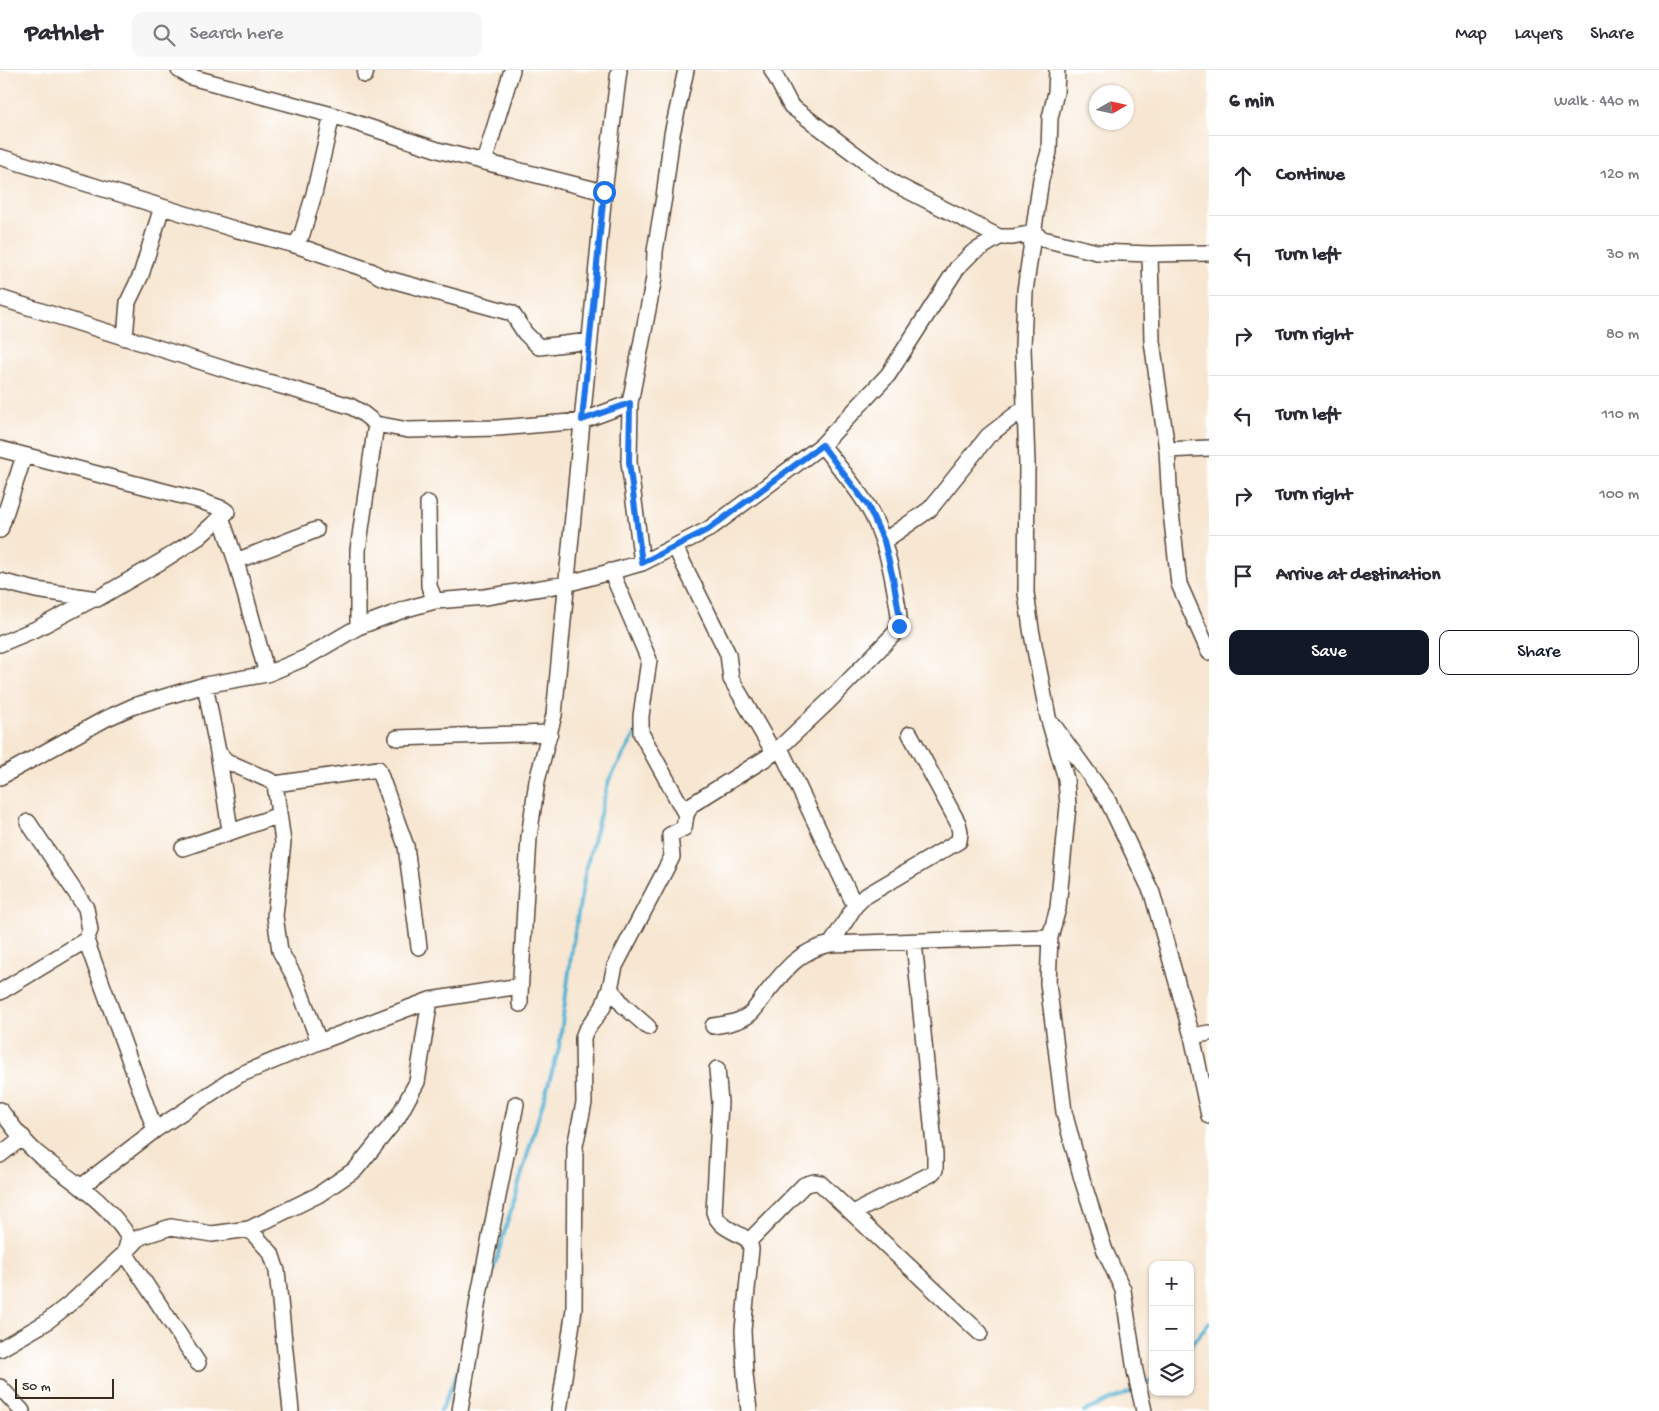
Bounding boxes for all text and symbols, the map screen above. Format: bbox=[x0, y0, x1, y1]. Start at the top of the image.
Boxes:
search box bbox=[132, 12, 482, 57]
text: Pathlet bbox=[25, 20, 102, 49]
icon: search bbox=[150, 21, 178, 49]
text: Search here bbox=[190, 23, 283, 46]
text: Map bbox=[1455, 24, 1487, 45]
text: Layers bbox=[1515, 24, 1562, 45]
text: Share bbox=[1590, 24, 1634, 45]
north arrow bbox=[1089, 85, 1134, 130]
text: 6 min bbox=[1229, 90, 1274, 115]
text: Walk · 440 m bbox=[1554, 93, 1639, 112]
icon: ahead bbox=[1229, 162, 1257, 190]
text: Continue bbox=[1276, 164, 1345, 187]
text: 120 m bbox=[1600, 166, 1639, 185]
route start bbox=[593, 181, 616, 204]
icon: left bbox=[1229, 242, 1257, 270]
text: Turn left bbox=[1276, 244, 1340, 267]
text: 30 m bbox=[1606, 246, 1639, 265]
icon: right bbox=[1229, 322, 1257, 350]
text: Turn right bbox=[1276, 324, 1352, 347]
text: 80 m bbox=[1606, 326, 1639, 345]
icon: left bbox=[1229, 402, 1257, 430]
text: Turn left bbox=[1276, 404, 1340, 427]
text: 110 m bbox=[1602, 406, 1639, 425]
icon: right bbox=[1229, 482, 1257, 510]
text: Turn right bbox=[1276, 484, 1352, 507]
text: 100 m bbox=[1599, 486, 1639, 505]
icon: arrive bbox=[1229, 562, 1257, 590]
text: Arrive at destination bbox=[1276, 564, 1440, 587]
route end bbox=[888, 615, 911, 638]
button: Save bbox=[1229, 630, 1429, 675]
button: Share bbox=[1439, 630, 1639, 675]
map controls bbox=[1149, 1261, 1194, 1396]
button: + bbox=[1149, 1261, 1194, 1306]
button: − bbox=[1149, 1306, 1194, 1351]
button: layers bbox=[1149, 1351, 1194, 1396]
scale bar bbox=[15, 1376, 114, 1399]
text: 50 m bbox=[22, 1379, 51, 1396]

